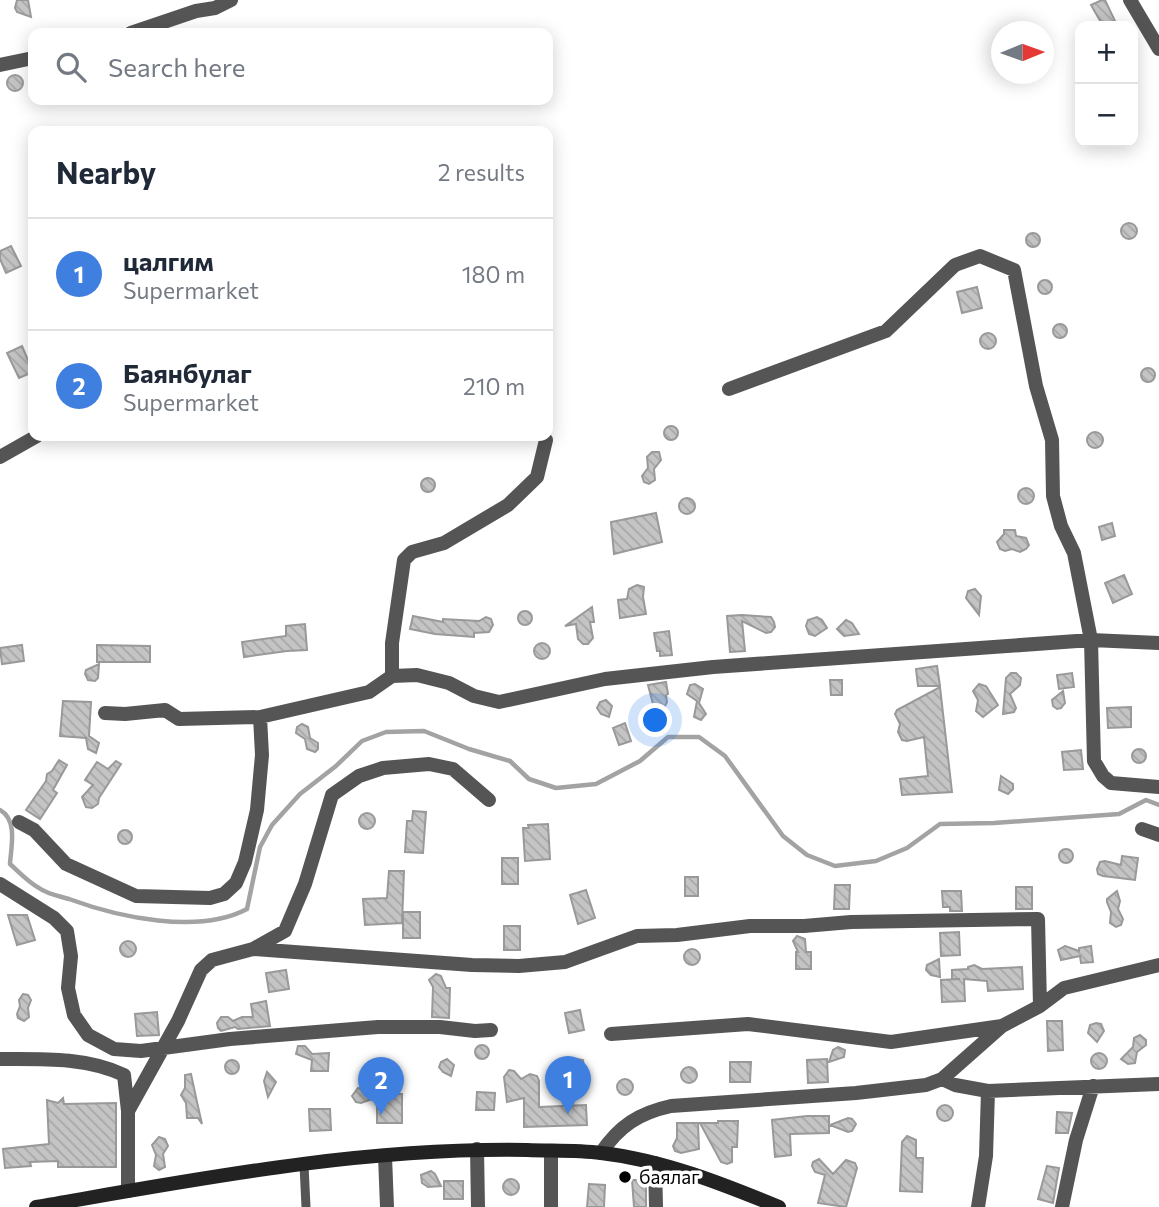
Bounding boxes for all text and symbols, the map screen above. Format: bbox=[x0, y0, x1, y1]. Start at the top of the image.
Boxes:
north arrow bbox=[991, 21, 1054, 84]
map controls bbox=[1075, 21, 1138, 147]
button: + bbox=[1075, 21, 1138, 84]
search box bbox=[28, 28, 553, 105]
icon: search bbox=[52, 48, 90, 86]
text: Search here bbox=[108, 51, 246, 82]
button: − bbox=[1075, 84, 1138, 147]
text: Nearby bbox=[56, 153, 156, 190]
text: 2 results bbox=[438, 158, 525, 186]
text: цалгим bbox=[123, 245, 214, 276]
text: 1 bbox=[74, 260, 84, 288]
text: 180 m bbox=[462, 260, 525, 288]
text: Supermarket bbox=[123, 276, 259, 304]
text: Баянбулаг bbox=[123, 357, 252, 388]
text: 2 bbox=[72, 372, 86, 400]
text: 210 m bbox=[463, 372, 525, 400]
text: Supermarket bbox=[123, 388, 259, 416]
your location bbox=[638, 703, 672, 737]
pin: 1 bbox=[545, 1056, 591, 1114]
pin: 2 bbox=[358, 1057, 404, 1115]
place label: баялаг bbox=[639, 1165, 700, 1188]
marker: баялаг bbox=[617, 1169, 633, 1185]

